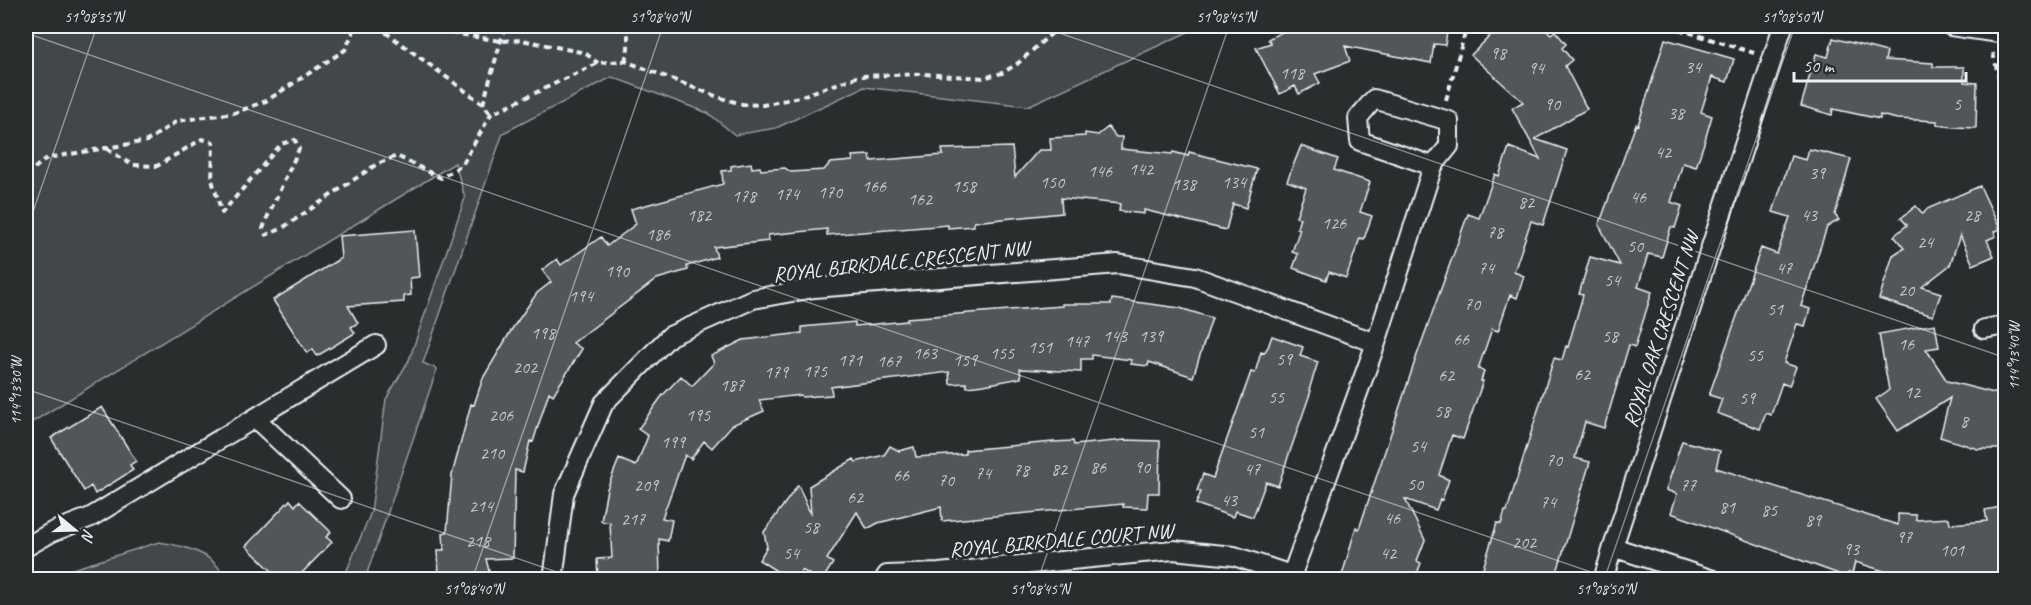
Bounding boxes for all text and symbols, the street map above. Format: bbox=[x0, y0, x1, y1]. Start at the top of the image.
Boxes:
text: 51°08'35"N bbox=[64, 8, 127, 27]
text: 51°08'40"N bbox=[630, 8, 693, 27]
text: 51°08'45"N bbox=[1196, 8, 1259, 27]
text: 51°08'50"N bbox=[1762, 8, 1825, 27]
house number: 98 bbox=[1490, 42, 1508, 64]
scale bar bbox=[1794, 45, 1966, 83]
text: 50 m bbox=[1803, 55, 1836, 77]
house number: 34 bbox=[1685, 56, 1703, 78]
house number: 94 bbox=[1528, 57, 1546, 79]
house number: 118 bbox=[1280, 62, 1306, 84]
house number: 90 bbox=[1544, 93, 1562, 115]
house number: 5 bbox=[1953, 93, 1962, 115]
house number: 38 bbox=[1668, 102, 1686, 124]
house number: 42 bbox=[1655, 141, 1673, 163]
house number: 142 bbox=[1129, 158, 1155, 180]
house number: 146 bbox=[1088, 160, 1113, 182]
house number: 39 bbox=[1809, 162, 1827, 184]
house number: 150 bbox=[1040, 171, 1066, 193]
house number: 134 bbox=[1222, 171, 1248, 193]
house number: 138 bbox=[1172, 173, 1198, 195]
house number: 166 bbox=[862, 175, 887, 197]
house number: 158 bbox=[952, 175, 978, 197]
house number: 170 bbox=[818, 181, 844, 203]
house number: 174 bbox=[775, 183, 801, 205]
house number: 178 bbox=[732, 185, 758, 207]
house number: 46 bbox=[1630, 186, 1647, 208]
house number: 162 bbox=[908, 188, 934, 210]
house number: 82 bbox=[1518, 191, 1536, 213]
house number: 182 bbox=[687, 204, 713, 226]
house number: 43 bbox=[1801, 204, 1819, 226]
house number: 28 bbox=[1964, 204, 1982, 226]
house number: 126 bbox=[1322, 212, 1347, 234]
house number: 78 bbox=[1487, 221, 1505, 243]
house number: 186 bbox=[646, 223, 671, 245]
street label: ROYAL OAK CRESCENT NW bbox=[1617, 225, 1706, 430]
house number: 24 bbox=[1917, 231, 1935, 253]
street label: ROYAL BIRKDALE CRESCENT NW bbox=[772, 234, 1034, 287]
house number: 50 bbox=[1627, 235, 1645, 257]
house number: 74 bbox=[1478, 257, 1496, 279]
house number: 47 bbox=[1776, 257, 1793, 279]
house number: 190 bbox=[605, 260, 631, 282]
house number: 54 bbox=[1604, 269, 1622, 291]
house number: 20 bbox=[1898, 279, 1916, 301]
house number: 194 bbox=[569, 285, 595, 307]
house number: 70 bbox=[1464, 293, 1482, 315]
house number: 51 bbox=[1767, 298, 1784, 320]
text: 114°13'40"W bbox=[2005, 319, 2024, 390]
house number: 198 bbox=[531, 322, 557, 344]
house number: 143 bbox=[1103, 325, 1129, 347]
house number: 139 bbox=[1139, 325, 1165, 347]
house number: 58 bbox=[1602, 325, 1620, 347]
house number: 66 bbox=[1453, 328, 1470, 350]
house number: 147 bbox=[1065, 330, 1090, 352]
house number: 16 bbox=[1898, 333, 1915, 355]
house number: 151 bbox=[1028, 336, 1053, 358]
house number: 163 bbox=[913, 342, 939, 364]
house number: 155 bbox=[990, 342, 1015, 364]
house number: 55 bbox=[1747, 344, 1764, 366]
house number: 59 bbox=[1276, 348, 1294, 370]
house number: 171 bbox=[838, 349, 863, 371]
house number: 159 bbox=[953, 349, 979, 371]
house number: 167 bbox=[877, 350, 902, 372]
text: 114°13'30"W bbox=[7, 354, 26, 425]
house number: 202 bbox=[513, 356, 539, 378]
house number: 175 bbox=[803, 360, 828, 382]
house number: 179 bbox=[764, 361, 790, 383]
house number: 62 bbox=[1574, 363, 1592, 385]
house number: 62 bbox=[1438, 364, 1456, 386]
house number: 187 bbox=[720, 374, 745, 396]
house number: 12 bbox=[1904, 381, 1922, 403]
house number: 55 bbox=[1268, 386, 1285, 408]
house number: 59 bbox=[1739, 387, 1757, 409]
house number: 58 bbox=[1434, 400, 1452, 422]
house number: 206 bbox=[489, 404, 514, 426]
house number: 195 bbox=[686, 404, 711, 426]
house number: 8 bbox=[1960, 410, 1970, 432]
house number: 51 bbox=[1248, 421, 1265, 443]
house number: 199 bbox=[661, 431, 687, 453]
house number: 54 bbox=[1410, 435, 1428, 457]
house number: 210 bbox=[480, 442, 506, 464]
house number: 70 bbox=[1546, 449, 1564, 471]
house number: 86 bbox=[1090, 456, 1107, 478]
house number: 90 bbox=[1134, 456, 1152, 478]
house number: 82 bbox=[1051, 458, 1069, 480]
house number: 47 bbox=[1244, 458, 1261, 480]
house number: 78 bbox=[1013, 459, 1031, 481]
house number: 74 bbox=[975, 462, 993, 484]
house number: 66 bbox=[893, 464, 910, 486]
house number: 70 bbox=[938, 469, 956, 491]
house number: 50 bbox=[1407, 473, 1425, 495]
house number: 209 bbox=[634, 474, 660, 496]
house number: 77 bbox=[1680, 474, 1697, 496]
house number: 62 bbox=[847, 486, 865, 508]
house number: 43 bbox=[1221, 489, 1239, 511]
house number: 74 bbox=[1540, 491, 1558, 513]
house number: 214 bbox=[469, 495, 495, 517]
house number: 81 bbox=[1719, 496, 1736, 518]
house number: 85 bbox=[1761, 499, 1778, 521]
north arrow bbox=[45, 500, 105, 560]
house number: 46 bbox=[1384, 507, 1401, 529]
house number: 217 bbox=[621, 508, 646, 530]
house number: 89 bbox=[1805, 509, 1823, 531]
house number: 58 bbox=[803, 516, 821, 538]
street label: ROYAL BIRKDALE COURT NW bbox=[948, 517, 1178, 563]
house number: 97 bbox=[1896, 526, 1913, 548]
text: N bbox=[76, 527, 99, 545]
house number: 218 bbox=[466, 530, 492, 552]
house number: 202 bbox=[1512, 531, 1538, 553]
house number: 93 bbox=[1843, 538, 1861, 560]
house number: 101 bbox=[1940, 539, 1965, 561]
house number: 54 bbox=[783, 542, 801, 564]
house number: 42 bbox=[1380, 542, 1398, 564]
text: 51°08'40"N bbox=[444, 580, 507, 599]
text: 51°08'45"N bbox=[1010, 580, 1073, 599]
text: 51°08'50"N bbox=[1576, 580, 1639, 599]

